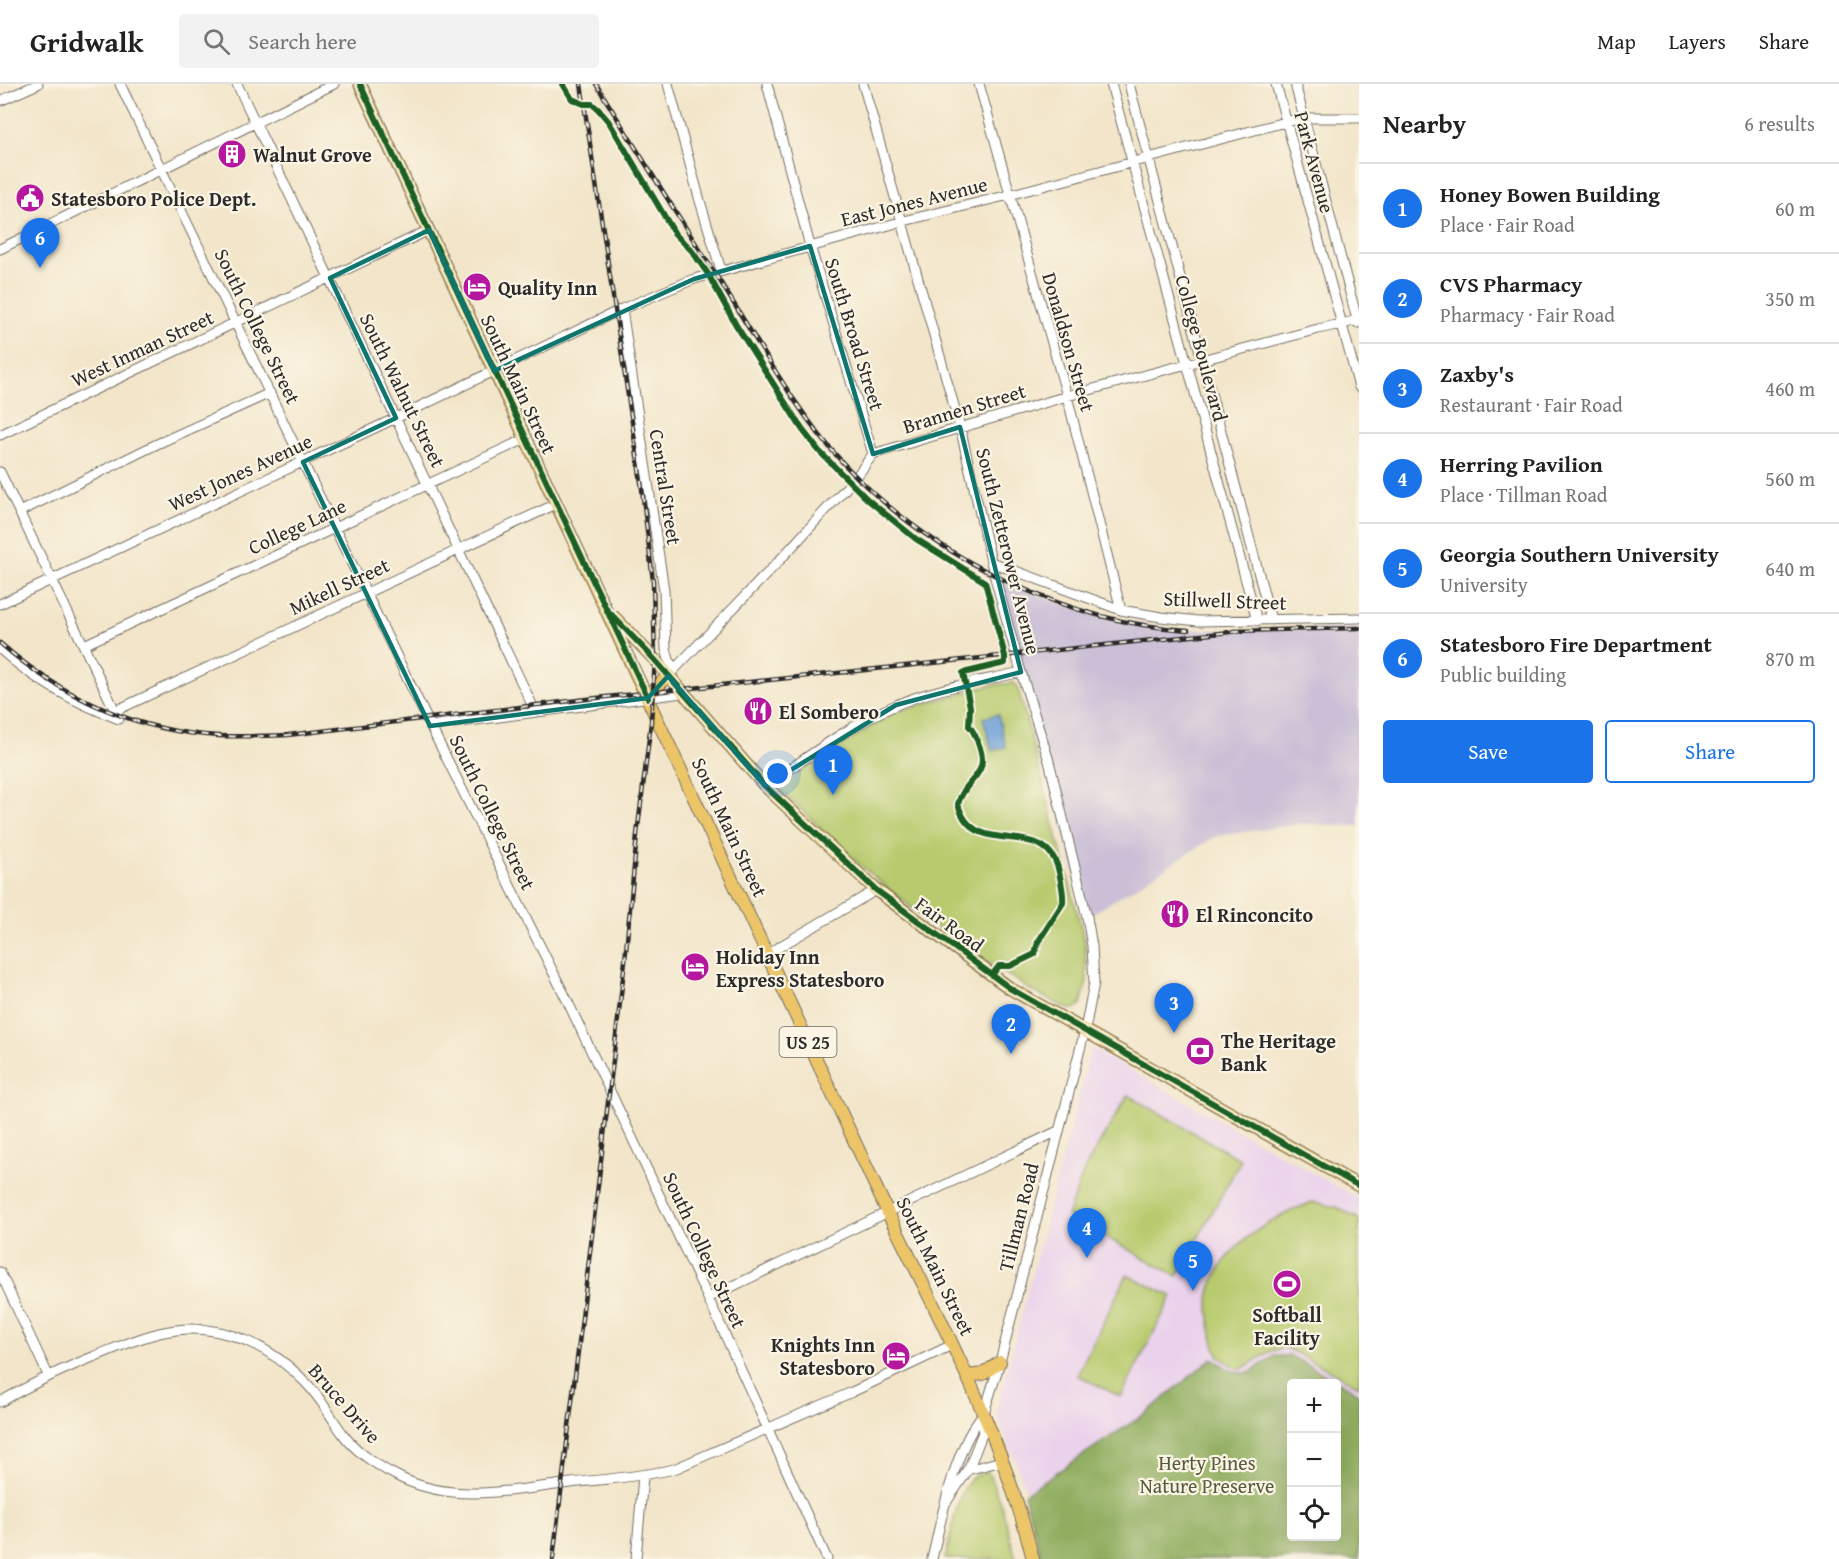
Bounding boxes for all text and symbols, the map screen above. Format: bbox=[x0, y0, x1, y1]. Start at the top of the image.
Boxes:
search box bbox=[179, 14, 599, 68]
text: Gridwalk bbox=[30, 21, 143, 62]
icon: search bbox=[200, 25, 233, 58]
text: Search here bbox=[248, 25, 357, 57]
text: Map bbox=[1597, 26, 1636, 57]
text: Layers bbox=[1669, 26, 1726, 57]
text: Share bbox=[1759, 26, 1809, 57]
text: Nearby bbox=[1383, 104, 1466, 143]
street label: Park Avenue bbox=[1287, 108, 1343, 216]
text: 6 results bbox=[1744, 109, 1815, 138]
building icon: Walnut Grove bbox=[216, 138, 248, 170]
place label: Walnut Grove bbox=[253, 140, 372, 169]
street label: East Jones Avenue bbox=[838, 169, 990, 233]
text: Honey Bowen Building bbox=[1440, 178, 1660, 210]
public building icon: Statesboro Police Dept. bbox=[14, 182, 46, 214]
place label: Statesboro Police Dept. bbox=[51, 184, 256, 213]
text: 1 bbox=[1397, 194, 1408, 223]
text: 60 m bbox=[1775, 194, 1815, 223]
text: Place · Fair Road bbox=[1440, 210, 1575, 239]
pin: 6 bbox=[20, 218, 60, 268]
street label: South College Street bbox=[208, 243, 308, 409]
street label: South Broad Street bbox=[818, 254, 892, 414]
text: CVS Pharmacy bbox=[1440, 268, 1582, 300]
street label: Donaldson Street bbox=[1035, 269, 1103, 415]
hotel icon: Quality Inn bbox=[461, 271, 493, 303]
street label: College Boulevard bbox=[1169, 272, 1236, 425]
place label: Quality Inn bbox=[498, 273, 598, 302]
text: 2 bbox=[1397, 284, 1408, 313]
text: 350 m bbox=[1765, 284, 1815, 313]
text: Pharmacy · Fair Road bbox=[1440, 300, 1615, 329]
street label: West Inman Street bbox=[66, 302, 218, 394]
street label: South Walnut Street bbox=[353, 308, 453, 472]
street label: South Main Street bbox=[474, 309, 564, 459]
text: Zaxby's bbox=[1440, 358, 1514, 390]
text: 3 bbox=[1397, 374, 1408, 403]
text: 460 m bbox=[1765, 374, 1815, 403]
street label: Brannen Street bbox=[899, 376, 1029, 440]
text: Restaurant · Fair Road bbox=[1440, 390, 1623, 419]
street label: West Jones Avenue bbox=[163, 426, 317, 518]
street label: Central Street bbox=[643, 427, 689, 547]
street label: South Zetterower Avenue bbox=[969, 445, 1049, 657]
text: Herring Pavilion bbox=[1440, 448, 1603, 480]
text: 4 bbox=[1397, 464, 1408, 493]
text: 560 m bbox=[1765, 464, 1815, 493]
text: Place · Tillman Road bbox=[1440, 480, 1608, 509]
street label: College Lane bbox=[243, 491, 351, 561]
text: Georgia Southern University bbox=[1440, 538, 1719, 570]
street label: Mikell Street bbox=[284, 550, 394, 622]
text: 5 bbox=[1397, 554, 1408, 583]
text: 640 m bbox=[1765, 554, 1815, 583]
text: University bbox=[1440, 570, 1528, 599]
street label: Stillwell Street bbox=[1163, 583, 1287, 617]
text: Statesboro Fire Department bbox=[1440, 628, 1712, 660]
text: 6 bbox=[1397, 644, 1408, 673]
text: 870 m bbox=[1765, 644, 1815, 673]
text: Public building bbox=[1440, 660, 1566, 689]
restaurant icon: El Sombero bbox=[742, 695, 774, 727]
place label: El Sombero bbox=[779, 697, 879, 726]
button: Save bbox=[1383, 720, 1593, 783]
button: Share bbox=[1605, 720, 1815, 783]
street label: South College Street bbox=[443, 729, 543, 895]
pin: 1 bbox=[814, 746, 852, 795]
street label: South Main Street bbox=[685, 752, 775, 902]
your location bbox=[763, 759, 792, 788]
street label: Fair Road bbox=[910, 889, 991, 959]
restaurant icon: El Rinconcito bbox=[1159, 898, 1191, 930]
place label: El Rinconcito bbox=[1196, 900, 1313, 929]
place label: Holiday Inn Express Statesboro bbox=[716, 942, 885, 994]
hotel icon: Holiday Inn Express Statesboro bbox=[679, 951, 711, 983]
pin: 3 bbox=[1154, 984, 1194, 1033]
pin: 2 bbox=[992, 1004, 1030, 1054]
place label: The Heritage Bank bbox=[1221, 1026, 1336, 1078]
road number: US 25 bbox=[780, 1027, 836, 1057]
bank icon: The Heritage Bank bbox=[1184, 1035, 1216, 1067]
street label: Tillman Road bbox=[990, 1159, 1046, 1275]
street label: South College Street bbox=[656, 1167, 754, 1333]
street label: South Main Street bbox=[890, 1192, 982, 1340]
pin: 4 bbox=[1068, 1208, 1106, 1258]
pin: 5 bbox=[1174, 1242, 1212, 1291]
sports icon: Softball Facility bbox=[1271, 1268, 1303, 1300]
place label: Softball Facility bbox=[1252, 1300, 1322, 1352]
place label: Knights Inn Statesboro bbox=[771, 1330, 875, 1382]
hotel icon: Knights Inn Statesboro bbox=[880, 1340, 912, 1372]
street label: Bruce Drive bbox=[302, 1357, 388, 1449]
map controls bbox=[1287, 1379, 1341, 1541]
button: + bbox=[1287, 1379, 1341, 1433]
button: − bbox=[1287, 1433, 1341, 1487]
park label: Herty Pines Nature Preserve bbox=[1140, 1448, 1274, 1500]
button: locate bbox=[1287, 1487, 1341, 1541]

